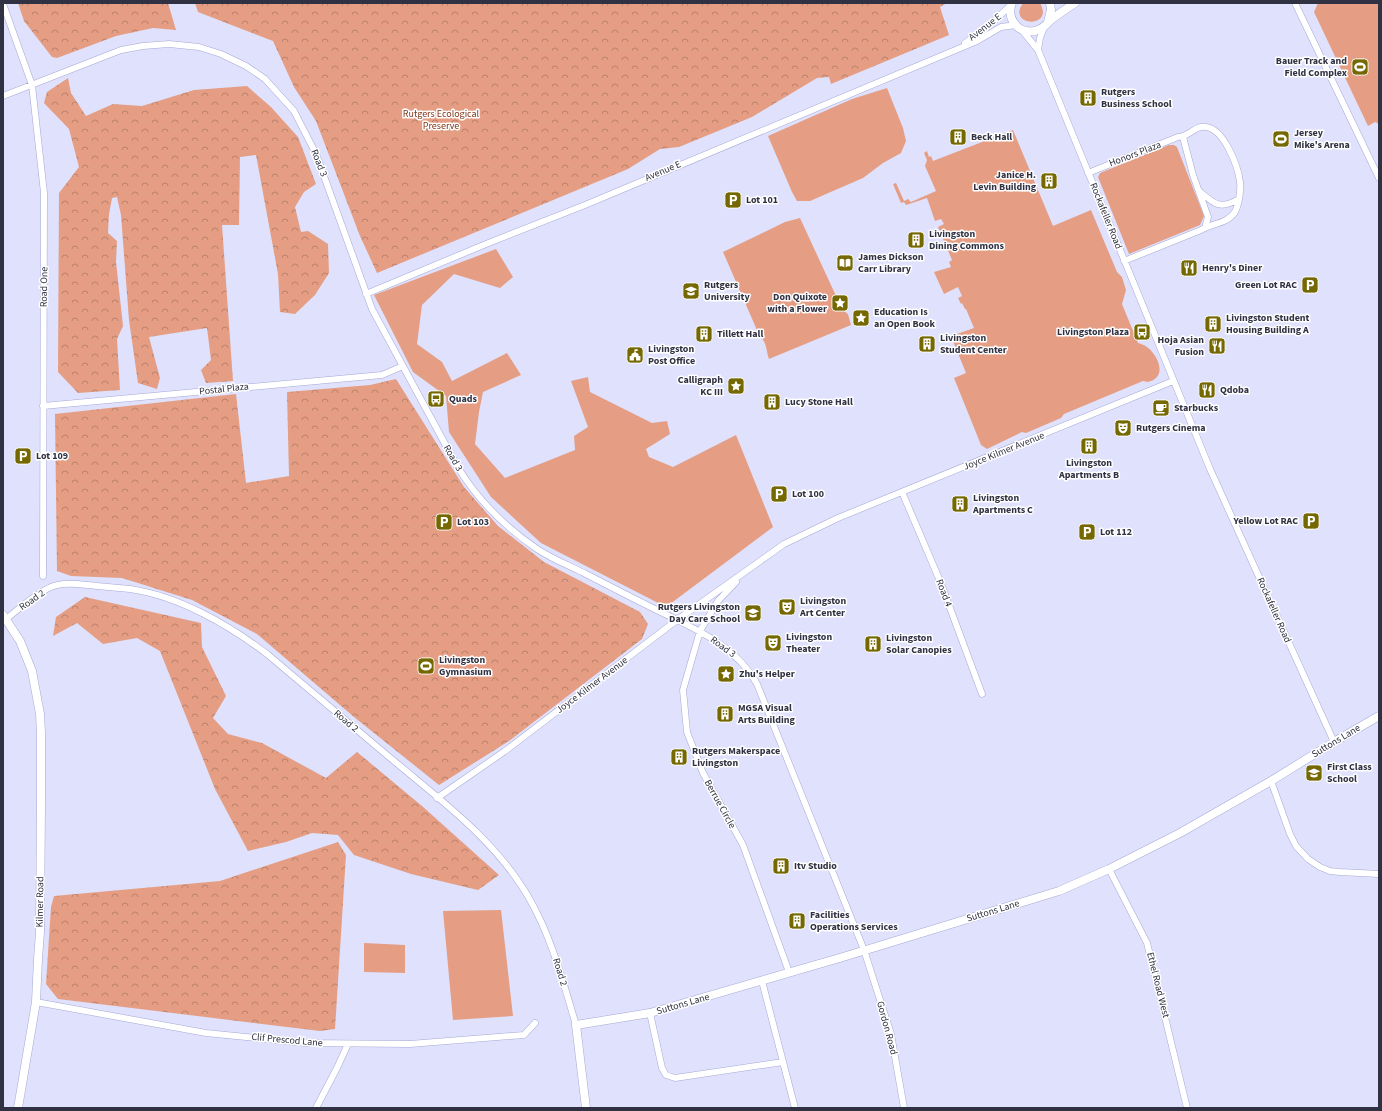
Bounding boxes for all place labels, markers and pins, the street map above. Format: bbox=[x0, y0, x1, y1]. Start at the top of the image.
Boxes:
place label: Bauer Track and Field Complex bbox=[1276, 54, 1347, 80]
sports icon: Bauer Track and Field Complex bbox=[1350, 57, 1370, 77]
place label: Rutgers Business School bbox=[1101, 85, 1172, 111]
building icon: Rutgers Business School bbox=[1078, 88, 1098, 108]
place label: Jersey Mike's Arena bbox=[1294, 126, 1350, 152]
building icon: Beck Hall bbox=[948, 127, 968, 147]
sports icon: Jersey Mike's Arena bbox=[1271, 129, 1291, 149]
place label: Beck Hall bbox=[971, 130, 1012, 144]
place label: Janice H. Levin Building bbox=[973, 168, 1037, 194]
building icon: Janice H. Levin Building bbox=[1039, 171, 1059, 191]
parking icon: Lot 101 bbox=[723, 190, 743, 210]
place label: Lot 101 bbox=[746, 193, 778, 207]
place label: Livingston Dining Commons bbox=[929, 227, 1004, 253]
building icon: Livingston Dining Commons bbox=[906, 230, 926, 250]
place label: James Dickson Carr Library bbox=[858, 250, 924, 276]
library icon: James Dickson Carr Library bbox=[835, 253, 855, 273]
restaurant icon: Henry's Diner bbox=[1179, 258, 1199, 278]
place label: Henry's Diner bbox=[1202, 261, 1262, 275]
parking icon: Green Lot RAC bbox=[1300, 275, 1320, 295]
place label: Rutgers University bbox=[704, 278, 750, 304]
place label: Green Lot RAC bbox=[1235, 278, 1297, 292]
school or university icon: Rutgers University bbox=[681, 281, 701, 301]
place label: Don Quixote with a Flower bbox=[767, 290, 827, 316]
place icon: Don Quixote with a Flower bbox=[830, 293, 850, 313]
place label: Education Is an Open Book bbox=[874, 305, 936, 331]
place icon: Education Is an Open Book bbox=[851, 308, 871, 328]
place label: Livingston Student Housing Building A bbox=[1226, 311, 1310, 337]
building icon: Livingston Student Housing Building A bbox=[1203, 314, 1223, 334]
bus stop icon: Livingston Plaza bbox=[1132, 322, 1152, 342]
building icon: Tillett Hall bbox=[694, 324, 714, 344]
place label: Livingston Plaza bbox=[1057, 325, 1129, 339]
place label: Tillett Hall bbox=[717, 327, 763, 341]
place label: Livingston Student Center bbox=[940, 331, 1007, 357]
place label: Hoja Asian Fusion bbox=[1158, 333, 1204, 359]
building icon: Livingston Student Center bbox=[917, 334, 937, 354]
restaurant icon: Hoja Asian Fusion bbox=[1207, 336, 1227, 356]
place label: Livingston Post Office bbox=[648, 342, 695, 368]
public building icon: Livingston Post Office bbox=[625, 345, 645, 365]
place label: Calligraph KC III bbox=[678, 373, 723, 399]
place icon: Calligraph KC III bbox=[726, 376, 746, 396]
restaurant icon: Qdoba bbox=[1197, 380, 1217, 400]
place label: Qdoba bbox=[1220, 383, 1249, 397]
bus stop icon: Quads bbox=[426, 389, 446, 409]
place label: Quads bbox=[449, 392, 478, 406]
building icon: Lucy Stone Hall bbox=[762, 392, 782, 412]
place label: Lucy Stone Hall bbox=[785, 395, 853, 409]
cafe icon: Starbucks bbox=[1151, 398, 1171, 418]
place label: Starbucks bbox=[1174, 401, 1219, 415]
theatre icon: Rutgers Cinema bbox=[1113, 418, 1133, 438]
place label: Rutgers Cinema bbox=[1136, 421, 1206, 435]
building icon: Livingston Apartments B bbox=[1079, 436, 1099, 456]
parking icon: Lot 109 bbox=[13, 446, 33, 466]
place label: Lot 109 bbox=[36, 449, 68, 463]
place label: Livingston Apartments B bbox=[1058, 456, 1119, 482]
parking icon: Lot 100 bbox=[769, 484, 789, 504]
place label: Lot 100 bbox=[792, 487, 824, 501]
place label: Livingston Apartments C bbox=[972, 491, 1033, 517]
building icon: Livingston Apartments C bbox=[950, 494, 970, 514]
parking icon: Yellow Lot RAC bbox=[1301, 511, 1321, 531]
parking icon: Lot 103 bbox=[434, 512, 454, 532]
place label: Yellow Lot RAC bbox=[1233, 514, 1298, 528]
place label: Lot 103 bbox=[457, 515, 489, 529]
parking icon: Lot 112 bbox=[1077, 522, 1097, 542]
place label: Lot 112 bbox=[1100, 525, 1132, 539]
place label: Livingston Art Center bbox=[799, 594, 846, 620]
theatre icon: Livingston Art Center bbox=[777, 597, 797, 617]
place label: Rutgers Livingston Day Care School bbox=[658, 600, 740, 626]
school or university icon: Rutgers Livingston Day Care School bbox=[743, 603, 763, 623]
place label: Livingston Theater bbox=[786, 630, 832, 656]
place label: Livingston Solar Canopies bbox=[886, 631, 952, 657]
theatre icon: Livingston Theater bbox=[763, 633, 783, 653]
building icon: Livingston Solar Canopies bbox=[863, 634, 883, 654]
place label: Livingston Gymnasium bbox=[439, 653, 492, 679]
sports icon: Livingston Gymnasium bbox=[416, 656, 436, 676]
place icon: Zhu's Helper bbox=[716, 664, 736, 684]
place label: Zhu's Helper bbox=[739, 667, 795, 681]
place label: MGSA Visual Arts Building bbox=[737, 701, 795, 727]
building icon: MGSA Visual Arts Building bbox=[715, 704, 735, 724]
place label: Rutgers Makerspace Livingston bbox=[692, 744, 780, 770]
building icon: Rutgers Makerspace Livingston bbox=[669, 747, 689, 767]
place label: First Class School bbox=[1327, 760, 1372, 786]
school or university icon: First Class School bbox=[1304, 763, 1324, 783]
building icon: Itv Studio bbox=[771, 856, 791, 876]
place label: Itv Studio bbox=[794, 859, 837, 873]
place label: Facilities Operations Services bbox=[810, 908, 898, 934]
building icon: Facilities Operations Services bbox=[787, 911, 807, 931]

